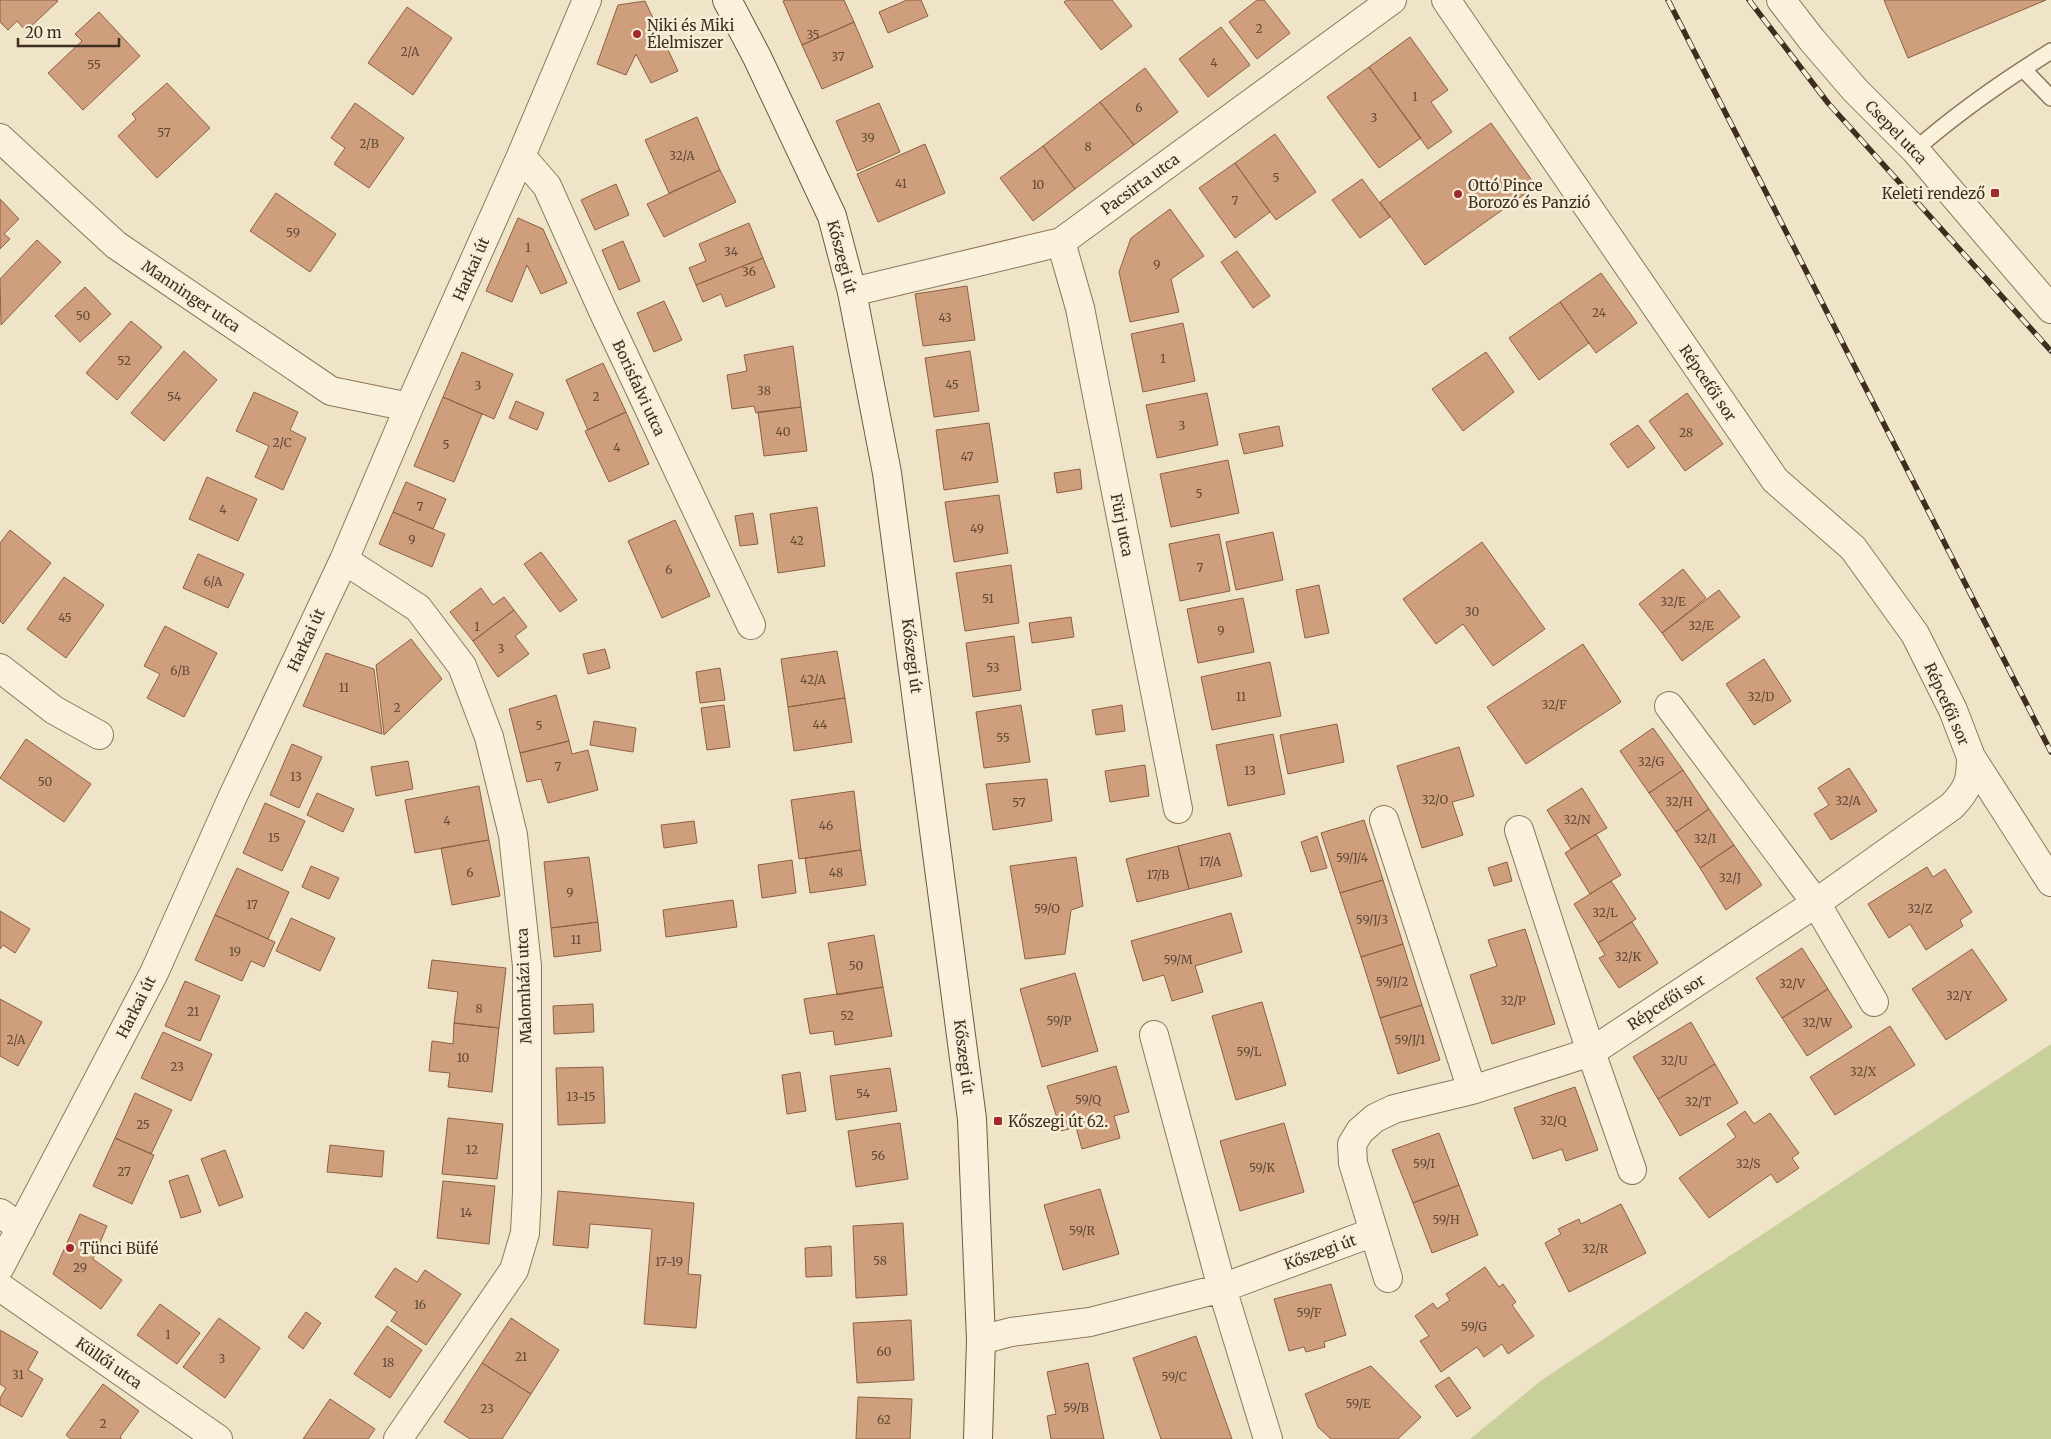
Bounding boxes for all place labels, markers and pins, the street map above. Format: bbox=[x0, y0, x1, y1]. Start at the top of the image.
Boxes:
place label: Niki és Miki Élelmiszer bbox=[647, 16, 734, 52]
marker: Niki és Miki Élelmiszer bbox=[631, 28, 643, 40]
place label: Ottó Pince Borozó és Panzió bbox=[1468, 176, 1591, 212]
place label: Keleti rendező bbox=[1882, 184, 1985, 203]
marker: Keleti rendező bbox=[1989, 187, 2001, 199]
marker: Ottó Pince Borozó és Panzió bbox=[1452, 188, 1464, 200]
place label: Kőszegi út 62. bbox=[1008, 1112, 1108, 1131]
marker: Kőszegi út 62. bbox=[992, 1115, 1004, 1127]
place label: Tünci Büfé bbox=[80, 1239, 159, 1258]
marker: Tünci Büfé bbox=[64, 1242, 76, 1254]

